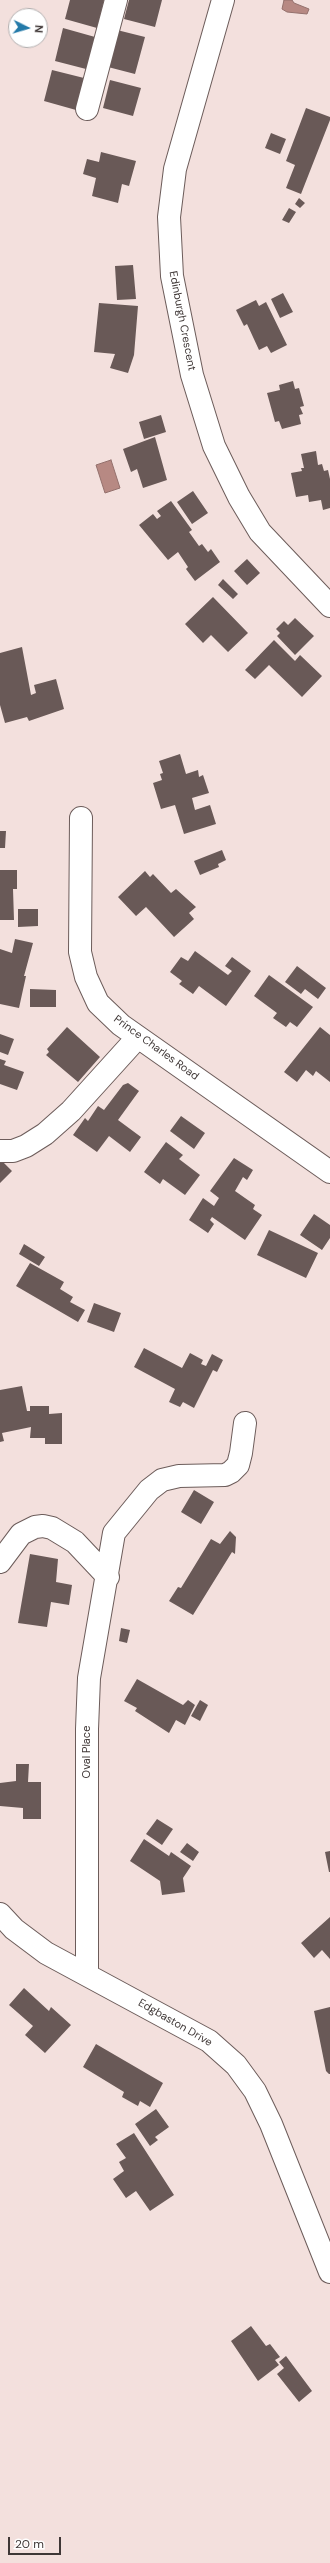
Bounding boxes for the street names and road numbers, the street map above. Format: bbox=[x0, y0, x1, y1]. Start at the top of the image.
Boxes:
street label: Edinburgh Crescent bbox=[166, 270, 198, 372]
street label: Prince Charles Road bbox=[111, 1013, 201, 1083]
street label: Oval Place bbox=[80, 1726, 94, 1778]
street label: Edgbaston Drive bbox=[136, 1996, 214, 2050]

